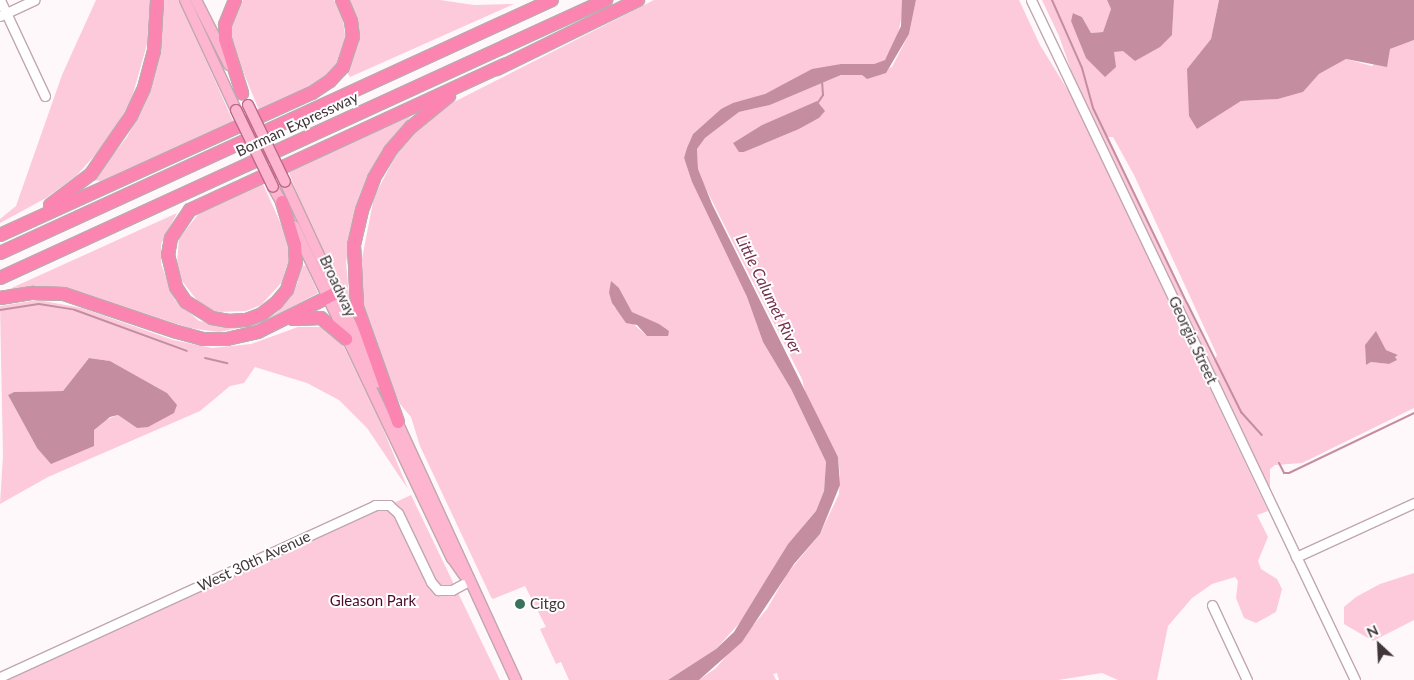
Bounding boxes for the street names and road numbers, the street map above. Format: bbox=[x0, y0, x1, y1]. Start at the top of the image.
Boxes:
street label: Borman Expressway bbox=[233, 88, 361, 160]
street label: Broadway bbox=[316, 252, 360, 320]
street label: Georgia Street bbox=[1165, 293, 1221, 387]
street label: West 30th Avenue bbox=[194, 527, 314, 595]

